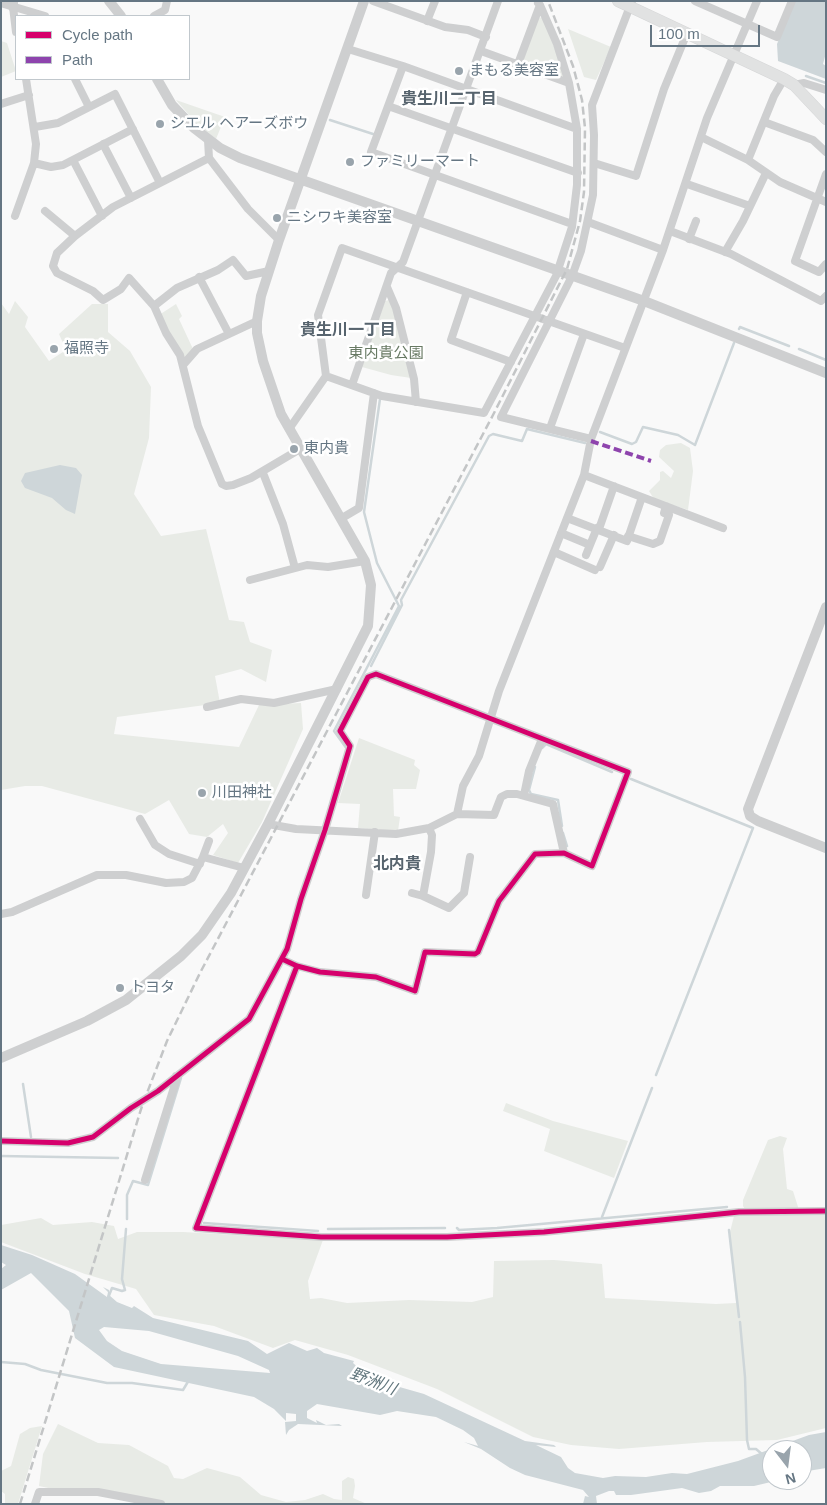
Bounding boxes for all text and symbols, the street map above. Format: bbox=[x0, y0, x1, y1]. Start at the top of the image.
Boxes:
legend bbox=[15, 15, 190, 80]
scale bar bbox=[652, 15, 762, 47]
text: 100 m bbox=[658, 25, 700, 42]
text: Cycle path bbox=[62, 26, 133, 43]
text: Path bbox=[62, 51, 93, 68]
place label: まもる美容室 bbox=[469, 62, 559, 80]
marker: まもる美容室 bbox=[453, 65, 465, 77]
district label: 貴生川二丁目 bbox=[401, 90, 497, 110]
place label: シエル ヘアーズボウ bbox=[170, 115, 308, 133]
marker: シエル ヘアーズボウ bbox=[154, 118, 166, 130]
place label: ファミリーマート bbox=[360, 153, 480, 171]
marker: ファミリーマート bbox=[344, 156, 356, 168]
place label: ニシワキ美容室 bbox=[287, 209, 392, 227]
marker: ニシワキ美容室 bbox=[271, 212, 283, 224]
district label: 貴生川一丁目 bbox=[300, 321, 396, 341]
place label: 福照寺 bbox=[64, 340, 109, 358]
marker: 福照寺 bbox=[48, 343, 60, 355]
park label: 東内貴公園 bbox=[349, 345, 423, 363]
place label: 東内貴 bbox=[304, 440, 349, 458]
marker: 東内貴 bbox=[288, 443, 300, 455]
place label: 川田神社 bbox=[212, 784, 272, 802]
marker: 川田神社 bbox=[196, 787, 208, 799]
district label: 北内貴 bbox=[373, 855, 421, 875]
place label: トヨタ bbox=[130, 979, 175, 997]
marker: トヨタ bbox=[114, 982, 126, 994]
water label: 野洲川 bbox=[347, 1364, 399, 1400]
north arrow bbox=[762, 1440, 812, 1490]
text: N bbox=[784, 1469, 798, 1488]

